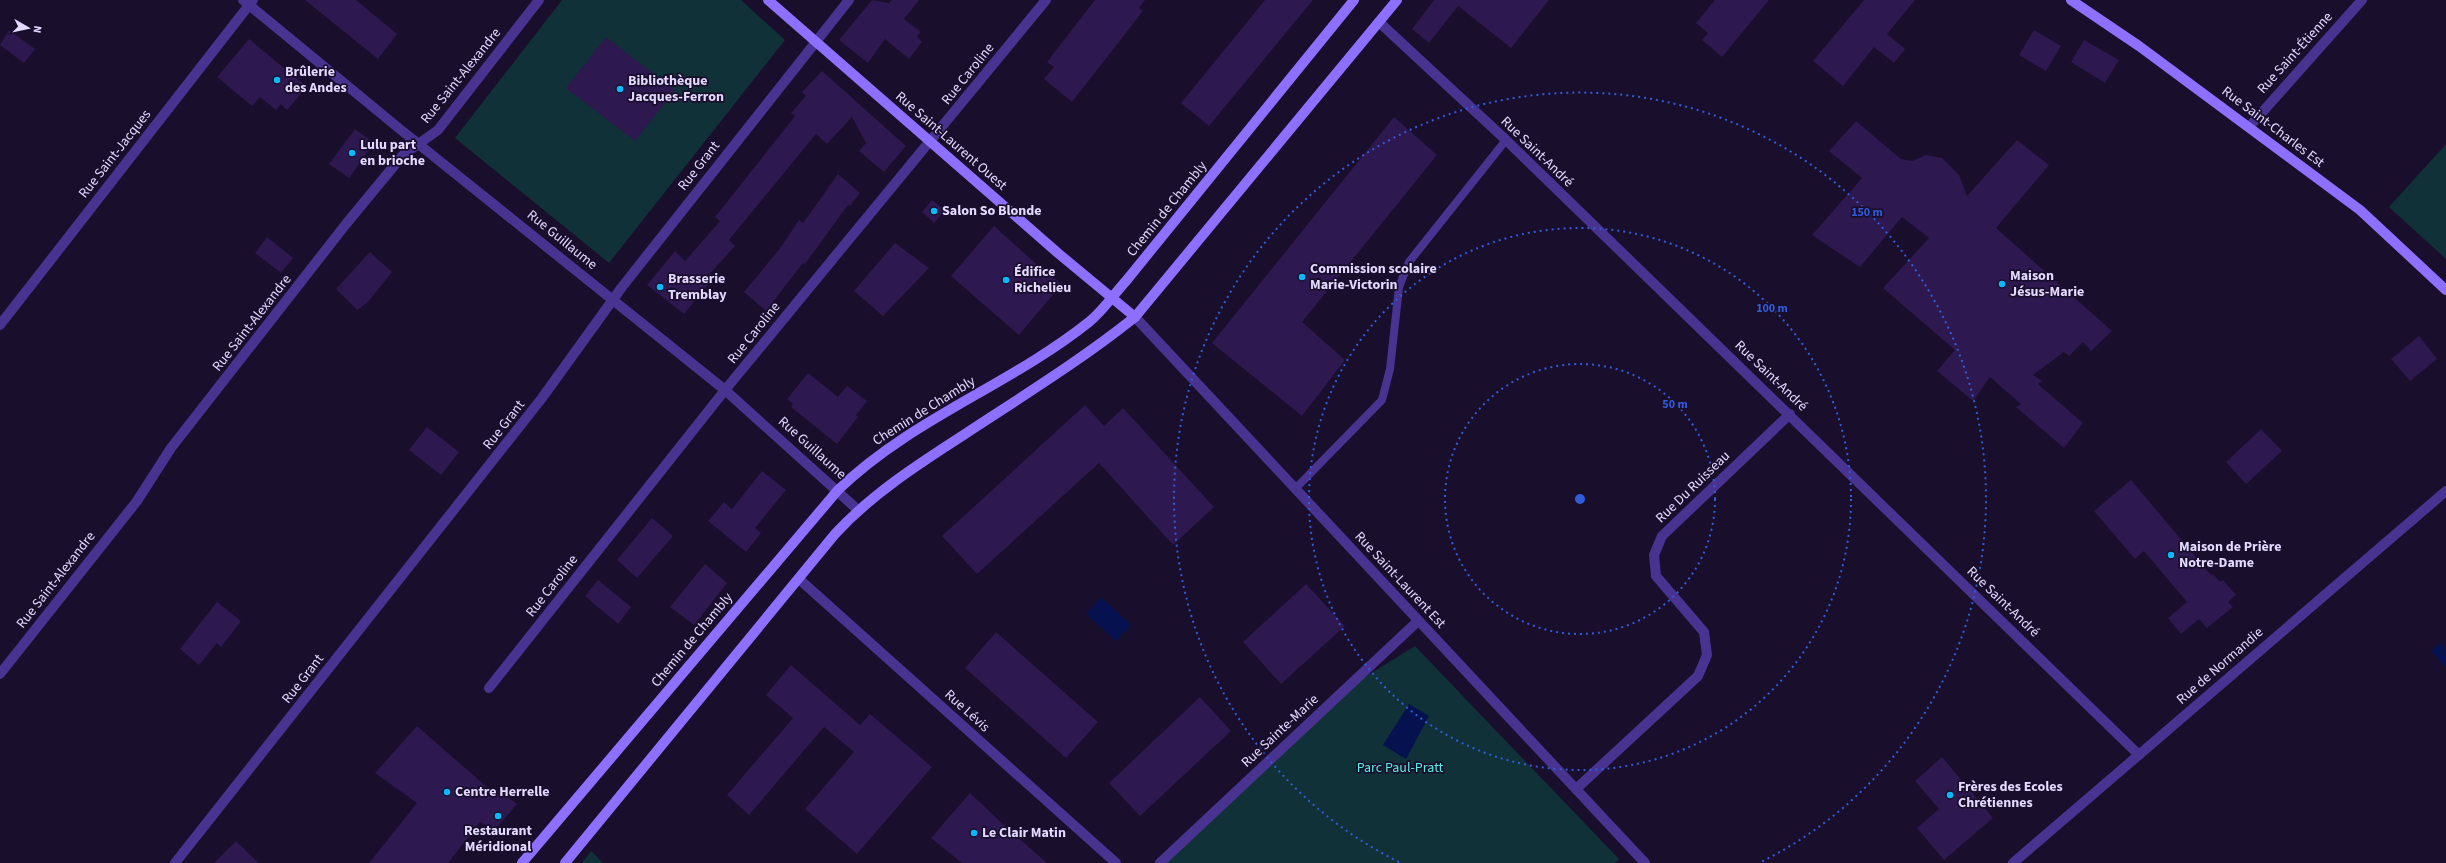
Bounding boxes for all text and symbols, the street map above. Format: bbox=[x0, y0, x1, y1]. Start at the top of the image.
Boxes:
north arrow bbox=[8, 8, 48, 48]
street label: Rue Saint-Étienne bbox=[2253, 8, 2337, 98]
street label: Rue Saint-Alexandre bbox=[416, 24, 506, 128]
text: N bbox=[29, 25, 45, 34]
street label: Rue Caroline bbox=[937, 39, 999, 109]
place label: Brûlerie des Andes bbox=[285, 62, 347, 98]
place label: Bibliothèque Jacques-Ferron bbox=[628, 71, 724, 107]
marker: Brûlerie des Andes bbox=[272, 75, 282, 85]
street label: Rue Saint-Charles Est bbox=[2217, 82, 2329, 172]
marker: Bibliothèque Jacques-Ferron bbox=[615, 84, 625, 94]
street label: Rue Saint-Laurent Ouest bbox=[891, 87, 1011, 195]
street label: Rue Saint-Jacques bbox=[74, 105, 156, 202]
street label: Rue Saint-André bbox=[1496, 112, 1578, 192]
place label: Lulu part en brioche bbox=[360, 135, 425, 171]
street label: Rue Grant bbox=[673, 137, 725, 195]
marker: Lulu part en brioche bbox=[347, 148, 357, 158]
street label: Chemin de Chambly bbox=[1122, 157, 1212, 261]
place label: Salon So Blonde bbox=[942, 201, 1042, 221]
text: 150 m bbox=[1851, 204, 1883, 221]
street label: Rue Guillaume bbox=[523, 205, 602, 275]
marker: Salon So Blonde bbox=[929, 206, 939, 216]
place label: Commission scolaire Marie-Victorin bbox=[1310, 259, 1437, 295]
place label: Édifice Richelieu bbox=[1014, 262, 1071, 298]
place label: Maison Jésus-Marie bbox=[2010, 266, 2084, 302]
place label: Brasserie Tremblay bbox=[668, 269, 727, 305]
street label: Rue Saint-Alexandre bbox=[208, 270, 296, 376]
marker: Commission scolaire Marie-Victorin bbox=[1297, 272, 1307, 282]
marker: Édifice Richelieu bbox=[1001, 275, 1011, 285]
marker: Maison Jésus-Marie bbox=[1997, 279, 2007, 289]
marker: Brasserie Tremblay bbox=[655, 282, 665, 292]
street label: Rue Caroline bbox=[723, 298, 785, 368]
text: 100 m bbox=[1756, 300, 1788, 317]
street label: Rue Saint-André bbox=[1730, 336, 1812, 416]
street label: Chemin de Chambly bbox=[869, 371, 980, 451]
street label: Rue Grant bbox=[478, 396, 530, 454]
text: 50 m bbox=[1662, 396, 1688, 413]
street label: Rue Guillaume bbox=[774, 412, 850, 484]
street label: Rue Du Ruisseau bbox=[1651, 446, 1735, 528]
centre of rings bbox=[1573, 492, 1587, 506]
street label: Rue Saint-Alexandre bbox=[12, 527, 100, 633]
street label: Rue Saint-Laurent Est bbox=[1350, 527, 1450, 633]
place label: Maison de Prière Notre-Dame bbox=[2179, 537, 2281, 573]
marker: Maison de Prière Notre-Dame bbox=[2166, 550, 2176, 560]
street label: Rue Caroline bbox=[521, 551, 583, 621]
street label: Rue Saint-André bbox=[1962, 562, 2044, 642]
street label: Chemin de Chambly bbox=[647, 588, 738, 692]
street label: Rue de Normandie bbox=[2172, 623, 2268, 709]
street label: Rue Grant bbox=[277, 650, 329, 708]
street label: Rue Lévis bbox=[940, 685, 994, 737]
street label: Rue Sainte-Marie bbox=[1237, 690, 1323, 772]
park label: Parc Paul-Pratt bbox=[1357, 758, 1444, 778]
place label: Frères des Ecoles Chrétiennes bbox=[1958, 777, 2063, 813]
place label: Centre Herrelle bbox=[455, 782, 549, 802]
marker: Centre Herrelle bbox=[442, 787, 452, 797]
marker: Frères des Ecoles Chrétiennes bbox=[1945, 790, 1955, 800]
marker: Restaurant Méridional bbox=[493, 811, 503, 821]
place label: Restaurant Méridional bbox=[464, 821, 533, 857]
place label: Le Clair Matin bbox=[982, 823, 1066, 843]
marker: Le Clair Matin bbox=[969, 828, 979, 838]

